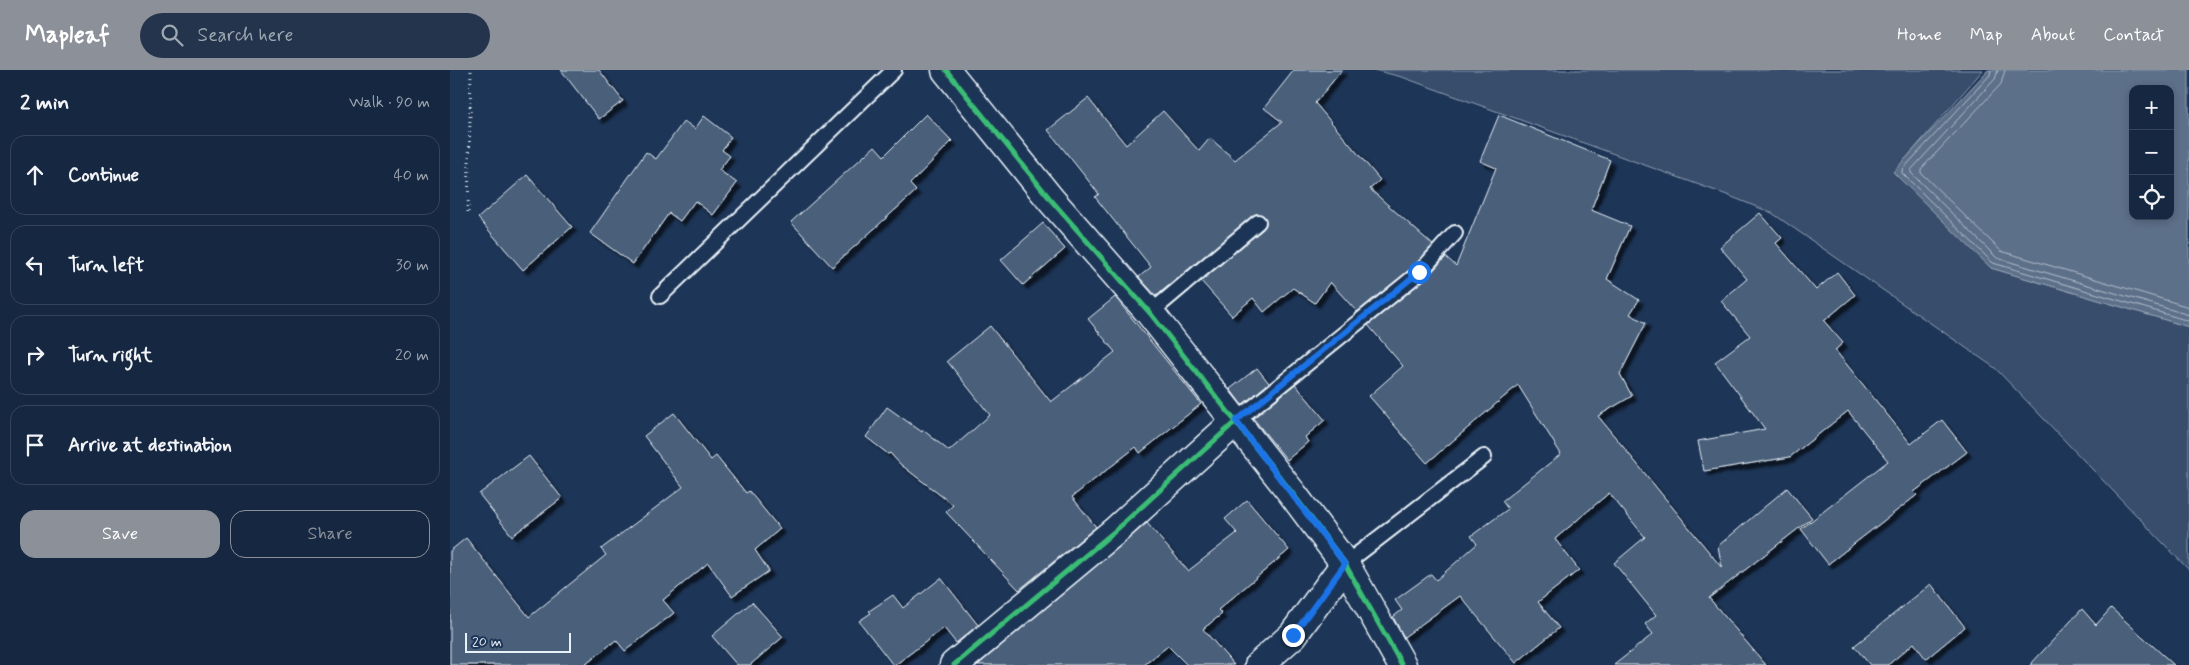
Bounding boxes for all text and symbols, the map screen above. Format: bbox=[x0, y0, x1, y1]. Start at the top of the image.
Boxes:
search box bbox=[140, 13, 490, 58]
text: Mapleaf bbox=[25, 20, 110, 51]
icon: search bbox=[158, 21, 186, 49]
text: Search here bbox=[198, 23, 293, 48]
text: Home bbox=[1897, 23, 1942, 47]
text: Map bbox=[1970, 23, 2003, 47]
text: About bbox=[2031, 23, 2075, 47]
text: Contact bbox=[2103, 23, 2164, 47]
map controls bbox=[2129, 85, 2174, 220]
button: + bbox=[2129, 85, 2174, 130]
text: 2 min bbox=[20, 89, 69, 117]
text: Walk · 90 m bbox=[349, 92, 430, 113]
button: − bbox=[2129, 130, 2174, 175]
icon: ahead bbox=[21, 161, 49, 189]
text: Continue bbox=[68, 163, 139, 188]
text: 40 m bbox=[393, 165, 429, 186]
button: locate bbox=[2129, 175, 2174, 220]
icon: left bbox=[21, 251, 49, 279]
text: Turn left bbox=[68, 253, 144, 278]
text: 30 m bbox=[396, 255, 429, 276]
route start bbox=[1408, 261, 1431, 284]
icon: right bbox=[21, 341, 49, 369]
text: Turn right bbox=[68, 343, 152, 368]
text: 20 m bbox=[395, 345, 429, 366]
icon: arrive bbox=[21, 431, 49, 459]
text: Arrive at destination bbox=[68, 433, 232, 458]
button: Save bbox=[20, 510, 220, 558]
button: Share bbox=[230, 510, 430, 558]
route end bbox=[1282, 624, 1305, 647]
scale bar bbox=[465, 630, 571, 653]
text: 20 m bbox=[472, 633, 502, 651]

